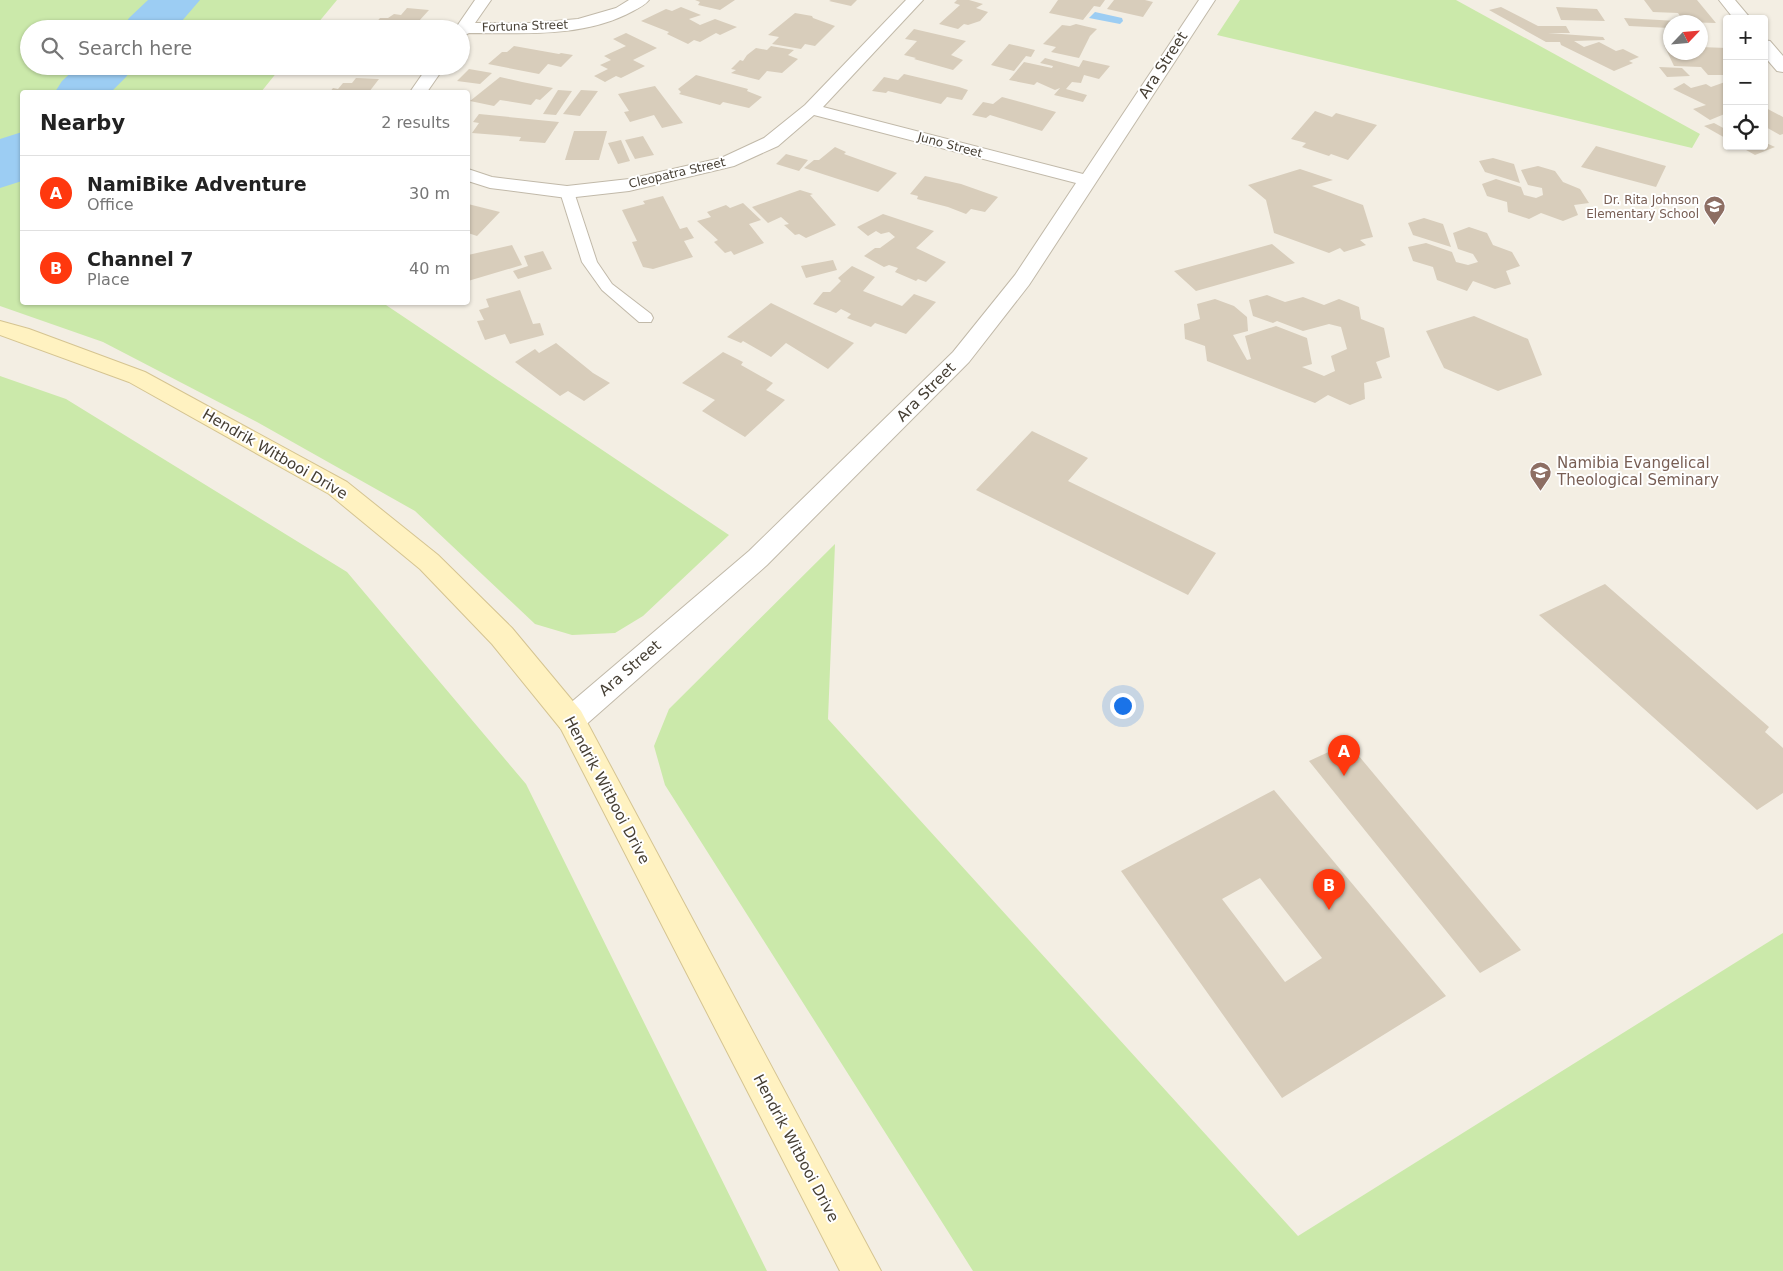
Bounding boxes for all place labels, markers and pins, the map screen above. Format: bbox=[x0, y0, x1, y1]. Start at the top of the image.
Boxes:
place label: Dr. Rita Johnson Elementary School bbox=[1586, 193, 1699, 221]
school or university icon: Dr. Rita Johnson Elementary School bbox=[1703, 195, 1727, 226]
place label: Namibia Evangelical Theological Seminary bbox=[1556, 454, 1719, 489]
school or university icon: Namibia Evangelical Theological Seminary bbox=[1529, 460, 1553, 491]
pin: A bbox=[1328, 735, 1360, 776]
pin: B bbox=[1313, 869, 1345, 910]

